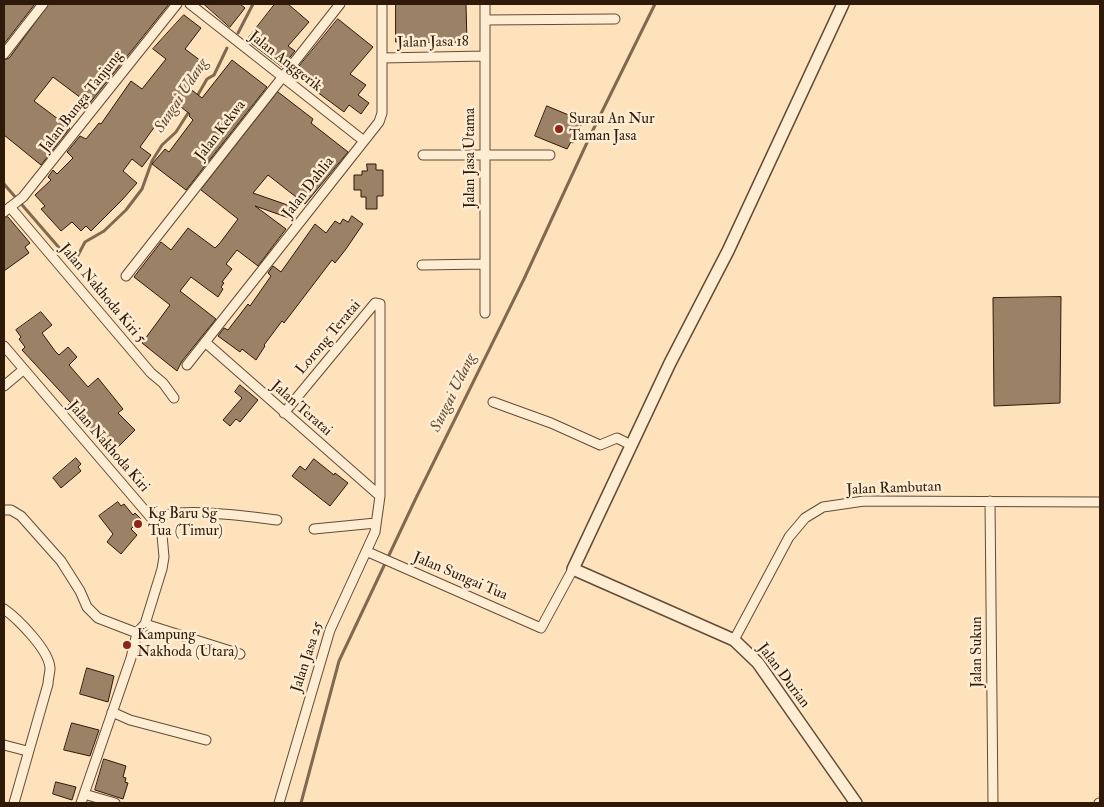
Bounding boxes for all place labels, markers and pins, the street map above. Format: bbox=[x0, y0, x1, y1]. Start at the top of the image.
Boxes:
place label: Surau An Nur Taman Jasa bbox=[569, 111, 655, 146]
marker: Surau An Nur Taman Jasa bbox=[553, 123, 565, 135]
place label: Kg Baru Sg Tua (Timur) bbox=[148, 506, 223, 541]
marker: Kg Baru Sg Tua (Timur) bbox=[132, 518, 144, 530]
place label: Kampung Nakhoda (Utara) bbox=[137, 627, 238, 662]
marker: Kampung Nakhoda (Utara) bbox=[121, 639, 133, 651]

